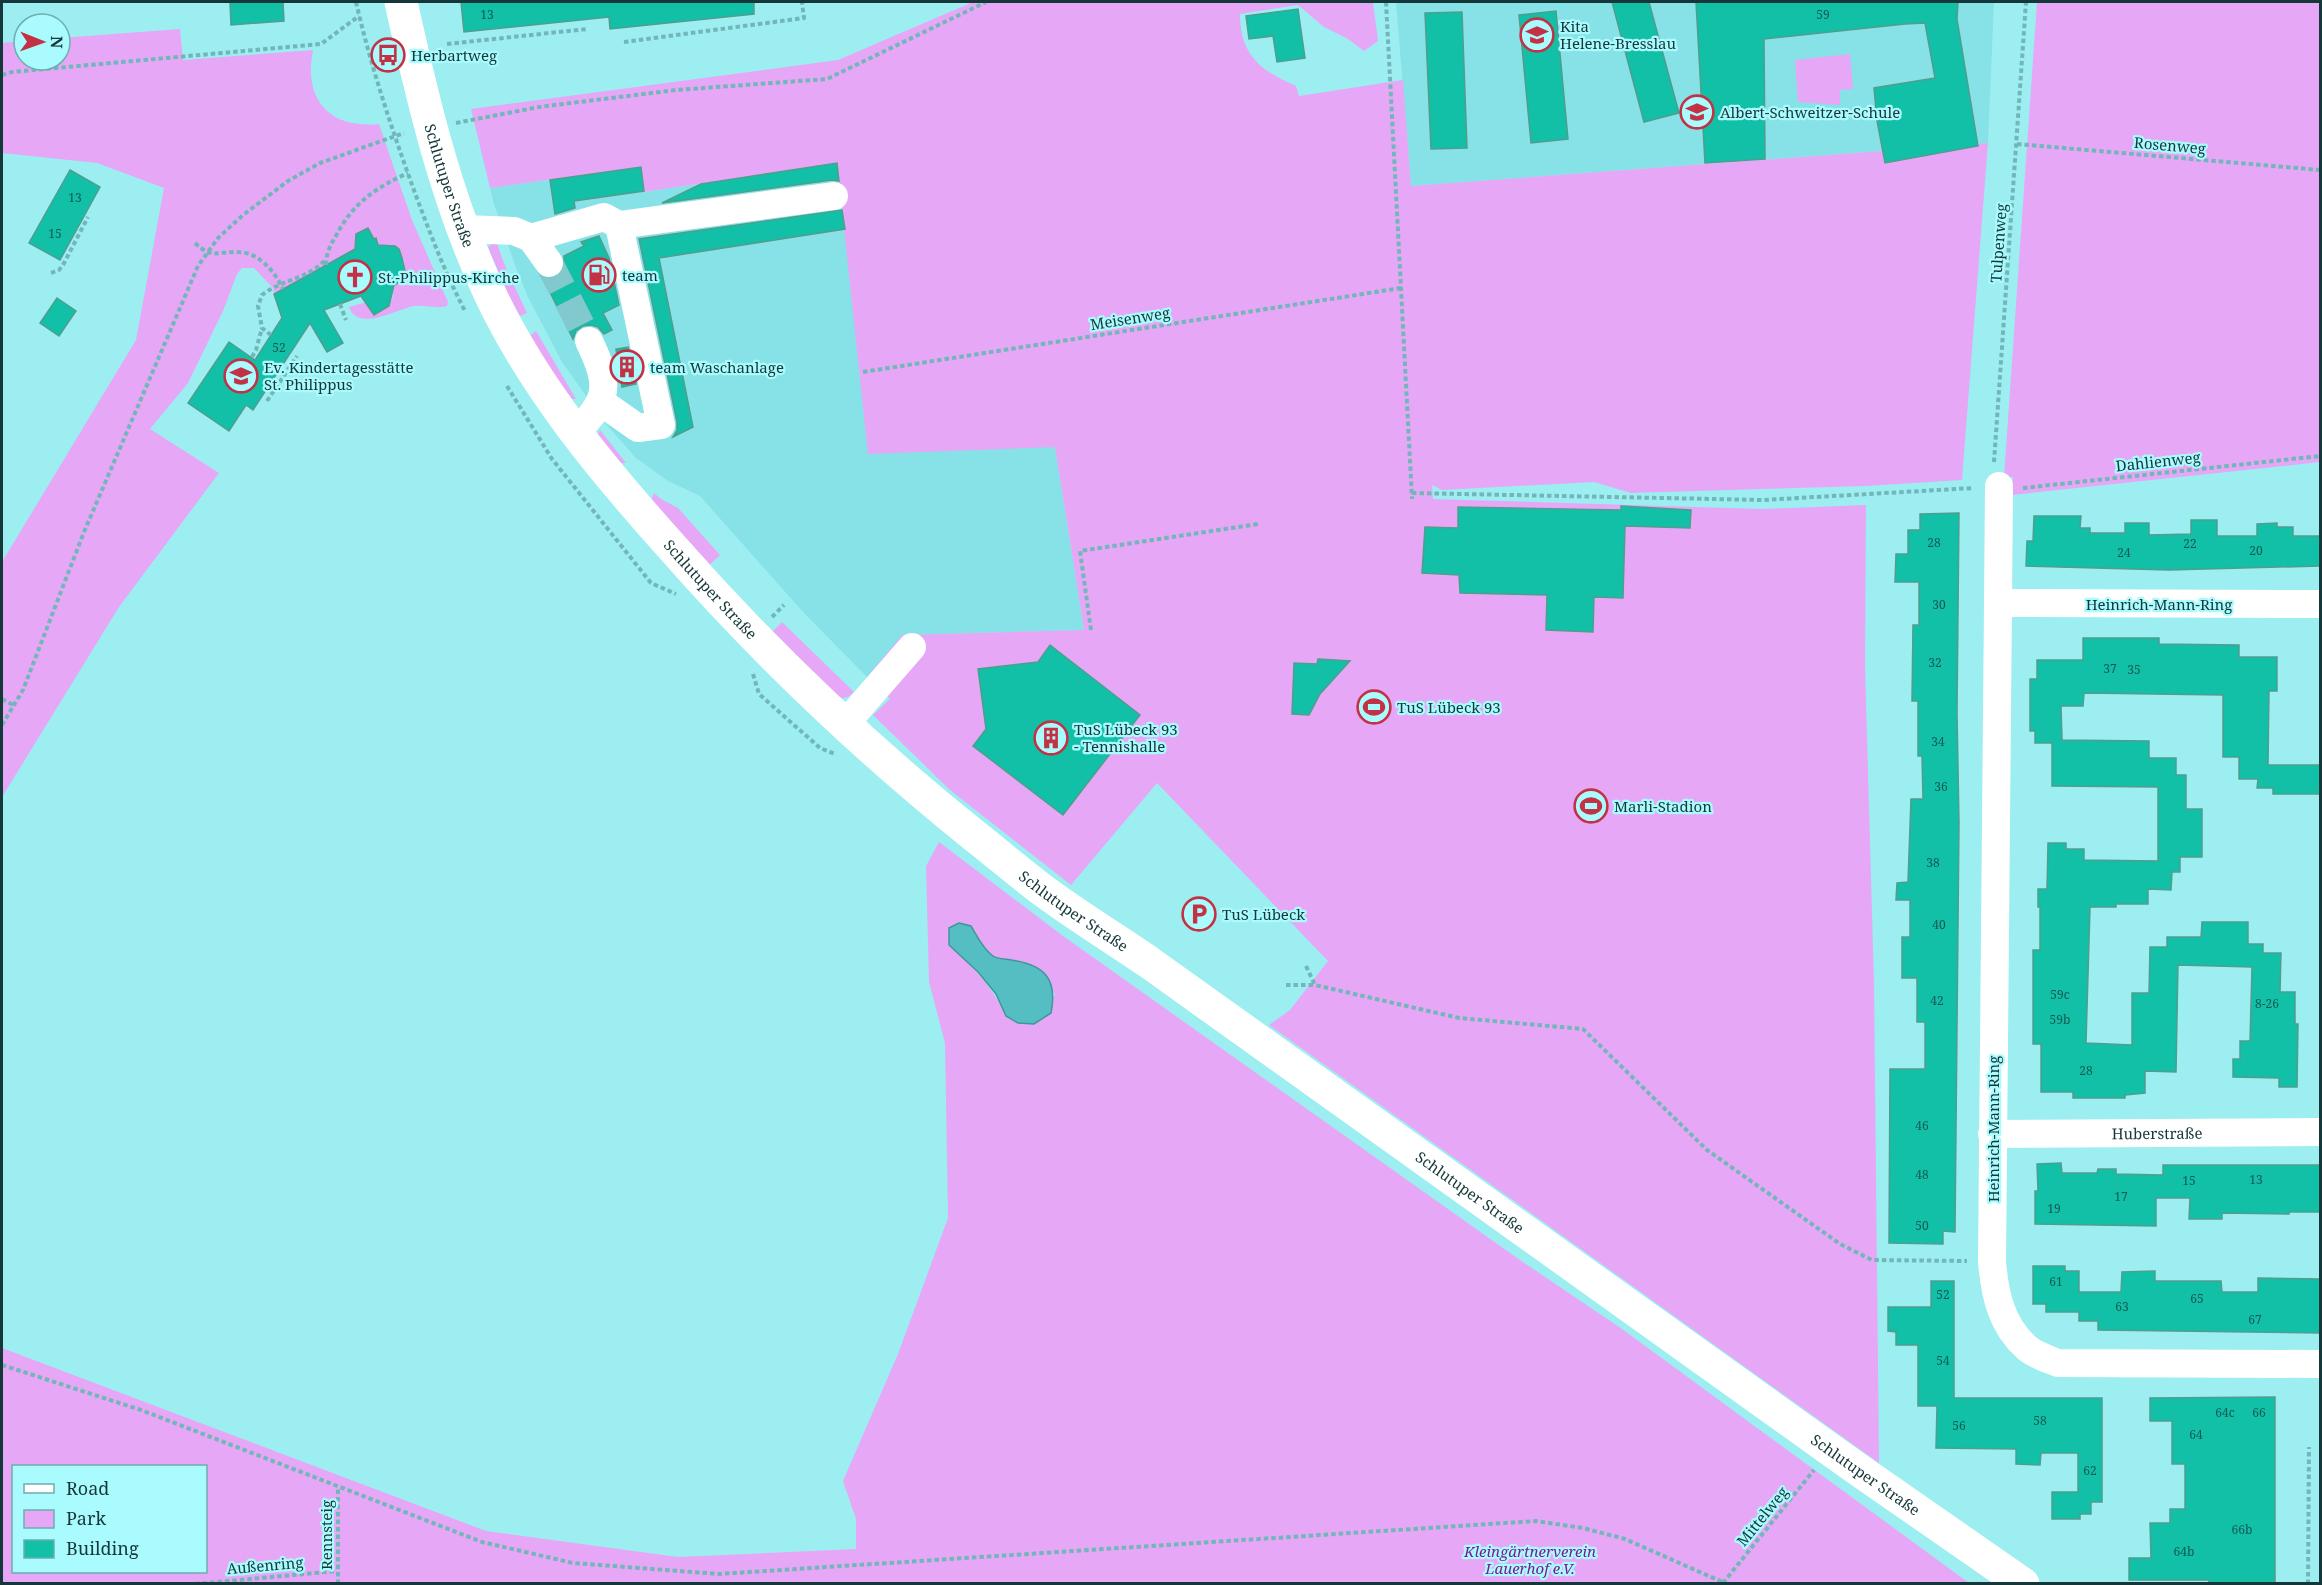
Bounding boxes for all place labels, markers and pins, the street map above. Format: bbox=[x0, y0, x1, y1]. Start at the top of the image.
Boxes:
place label: Kita Helene-Bresslau bbox=[1560, 16, 1676, 53]
school or university icon: Kita Helene-Bresslau bbox=[1519, 17, 1555, 53]
bus stop icon: Herbartweg bbox=[370, 37, 406, 73]
place label: Herbartweg bbox=[411, 45, 497, 65]
school or university icon: Albert-Schweitzer-Schule bbox=[1679, 94, 1715, 130]
place label: Albert-Schweitzer-Schule bbox=[1720, 102, 1900, 122]
fuel station icon: team bbox=[581, 257, 617, 293]
church icon: St.-Philippus-Kirche bbox=[337, 259, 373, 295]
place label: team bbox=[622, 265, 658, 285]
place label: St.-Philippus-Kirche bbox=[378, 267, 519, 287]
building icon: team Waschanlage bbox=[609, 349, 645, 385]
place label: Ev. Kindertagesstätte St. Philippus bbox=[264, 357, 414, 394]
place label: team Waschanlage bbox=[650, 357, 784, 377]
school or university icon: Ev. Kindertagesstätte St. Philippus bbox=[223, 358, 259, 394]
sports icon: TuS Lübeck 93 bbox=[1356, 689, 1392, 725]
place label: TuS Lübeck 93 bbox=[1397, 697, 1501, 717]
place label: TuS Lübeck 93 - Tennishalle bbox=[1074, 719, 1178, 756]
building icon: TuS Lübeck 93 - Tennishalle bbox=[1033, 720, 1069, 756]
sports icon: Marli-Stadion bbox=[1573, 788, 1609, 824]
place label: Marli-Stadion bbox=[1614, 796, 1712, 816]
parking icon: TuS Lübeck bbox=[1181, 896, 1217, 932]
place label: TuS Lübeck bbox=[1222, 904, 1305, 924]

